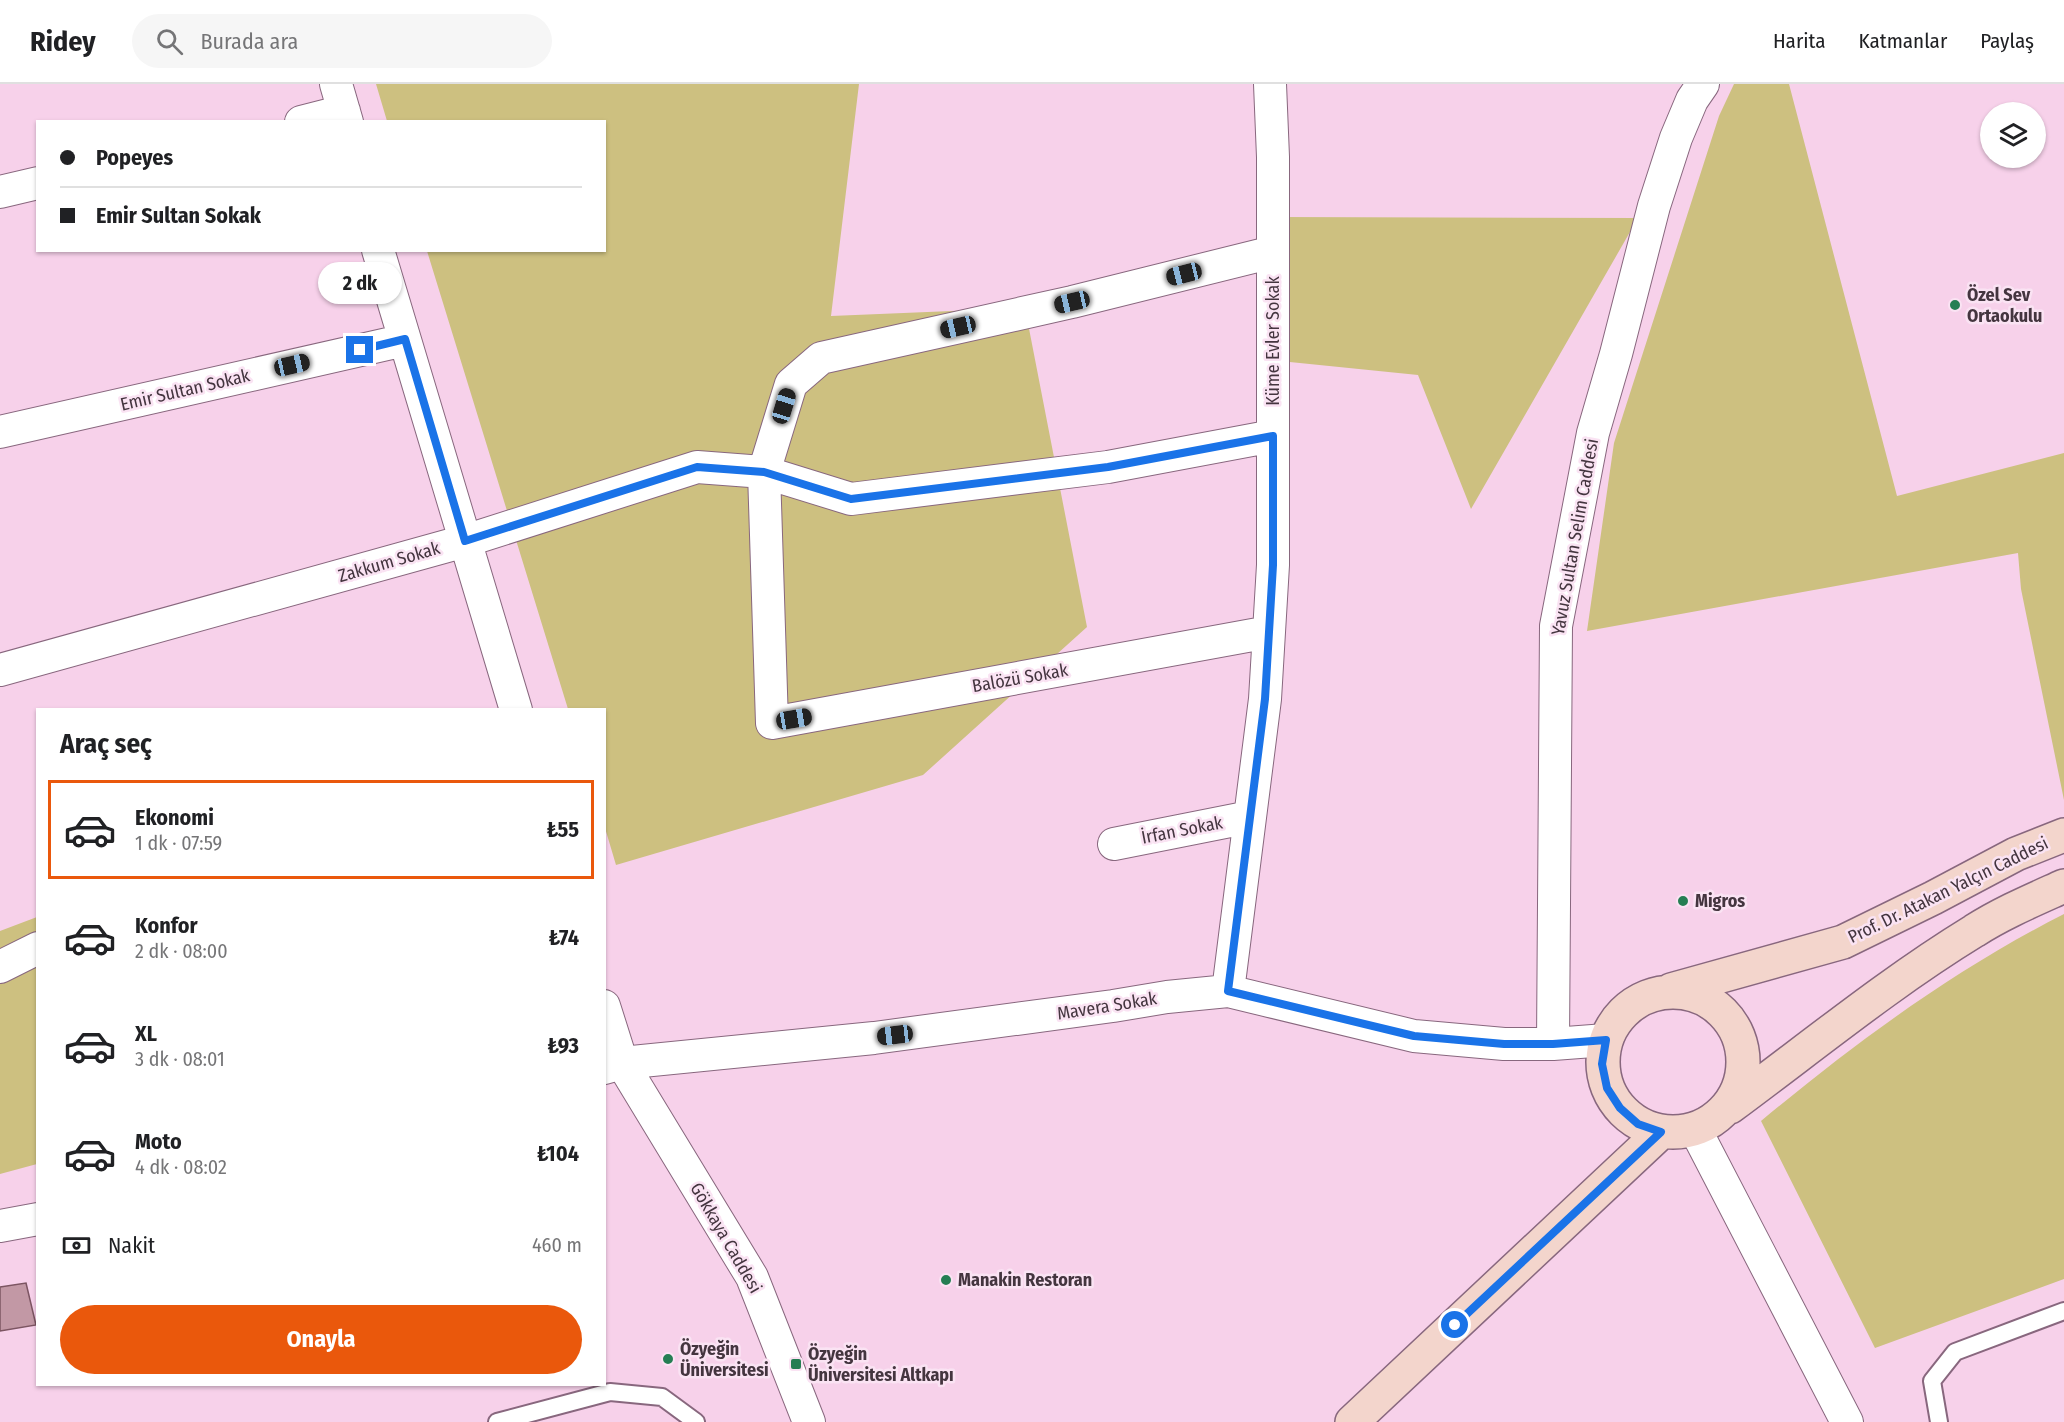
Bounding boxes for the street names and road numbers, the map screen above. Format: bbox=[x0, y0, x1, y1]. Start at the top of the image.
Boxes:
street label: Küme Evler Sokak bbox=[1262, 276, 1284, 406]
street label: Emir Sultan Sokak bbox=[118, 364, 253, 416]
street label: Yavuz Sultan Selim Caddesi bbox=[1547, 437, 1603, 637]
street label: Zakkum Sokak bbox=[336, 537, 443, 587]
street label: Balözü Sokak bbox=[970, 659, 1070, 697]
street label: İrfan Sokak bbox=[1139, 811, 1225, 849]
street label: Prof. Dr. Atakan Yalçın Caddesi bbox=[1844, 832, 2052, 948]
street label: Mavera Sokak bbox=[1056, 987, 1159, 1025]
street label: Gökkaya Caddesi bbox=[686, 1179, 766, 1297]

